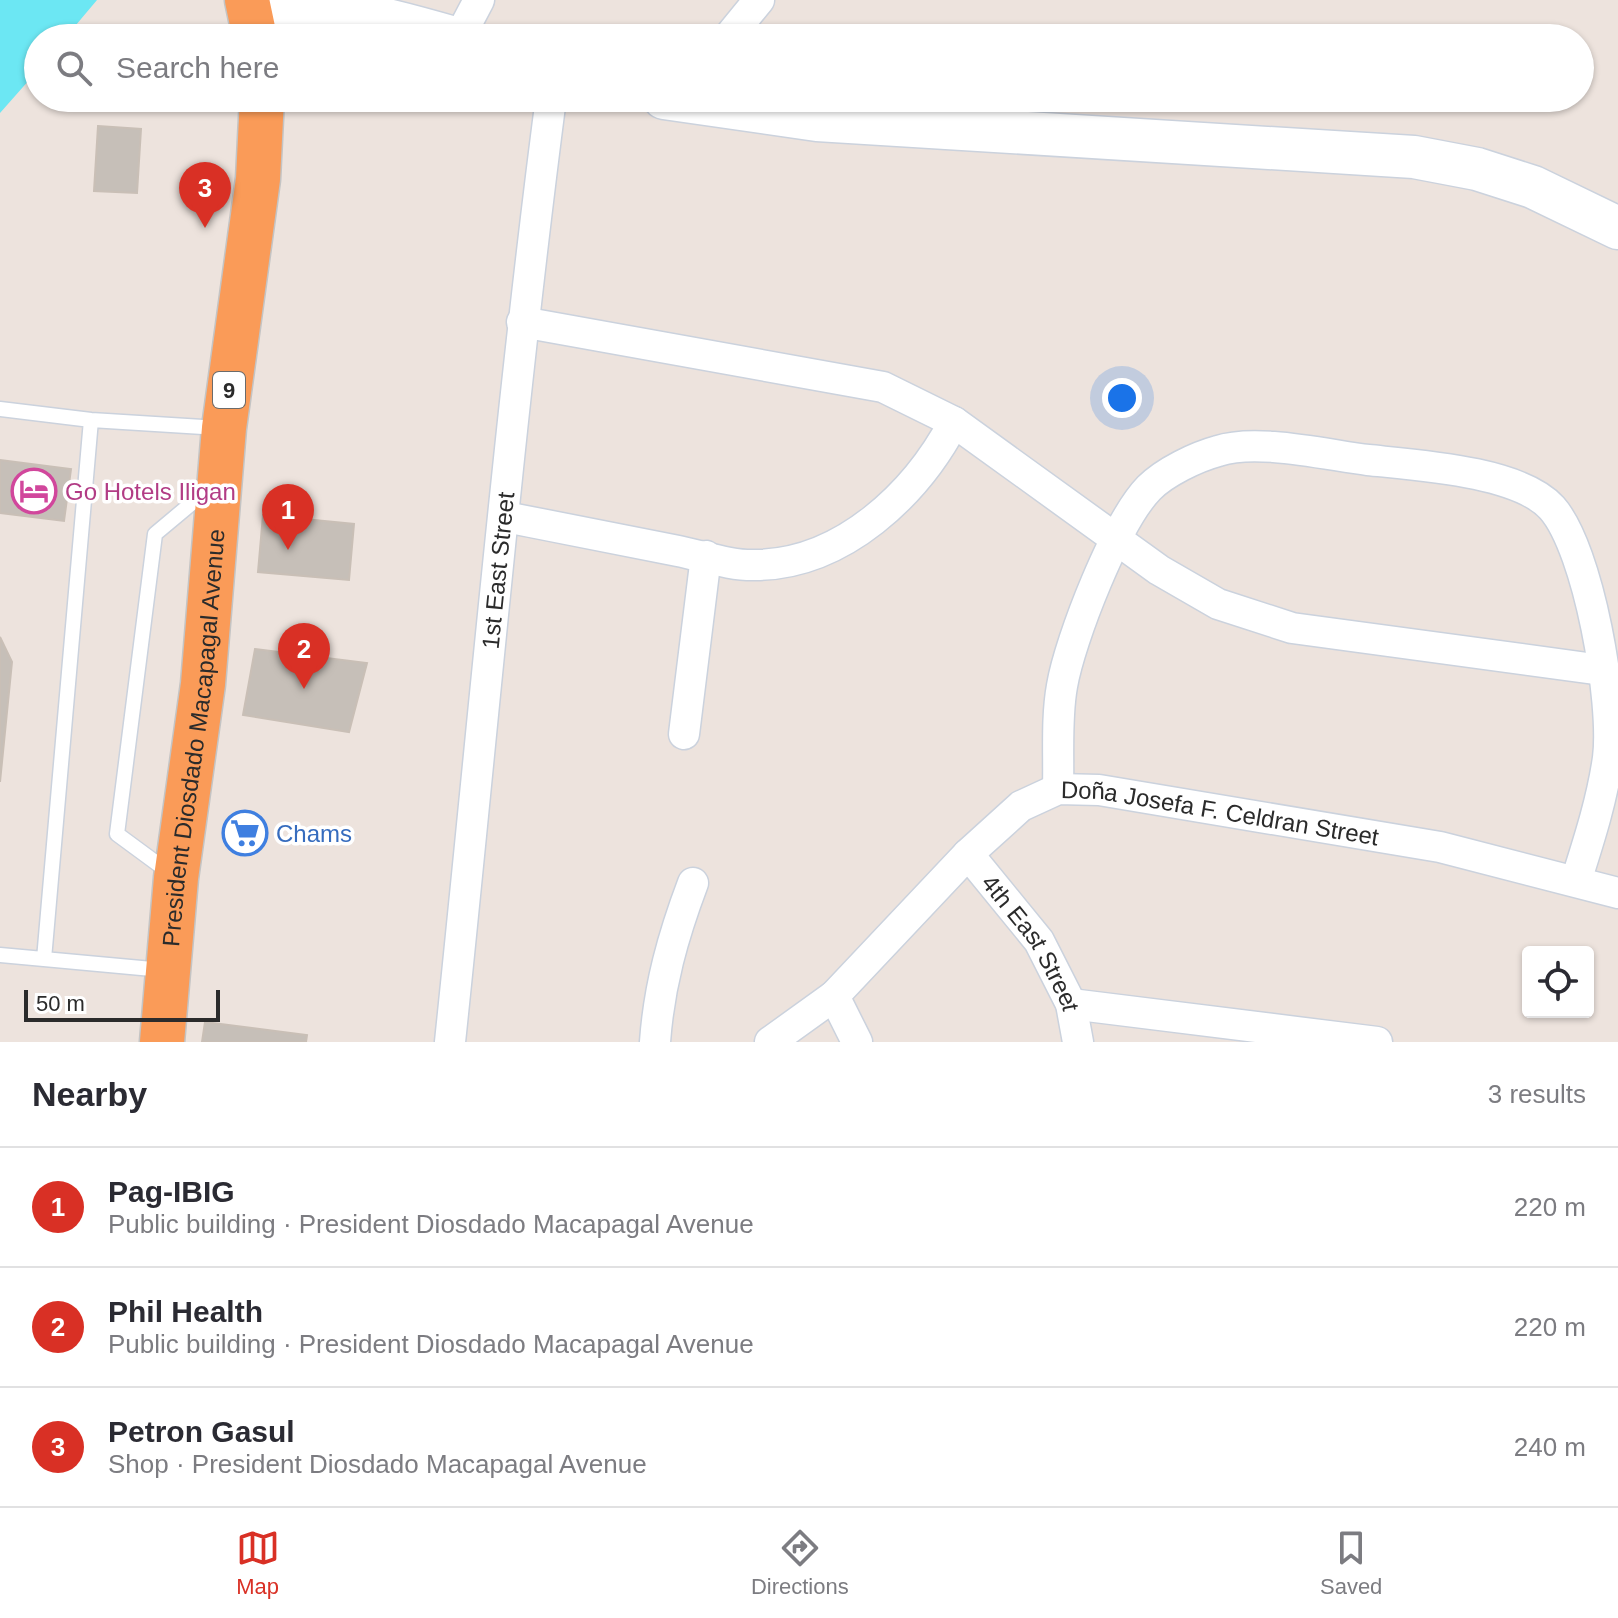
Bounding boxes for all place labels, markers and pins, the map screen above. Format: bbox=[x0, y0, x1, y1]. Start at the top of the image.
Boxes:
pin: 3 bbox=[179, 162, 231, 228]
hotel icon: Go Hotels Iligan bbox=[10, 467, 58, 515]
place label: Go Hotels Iligan bbox=[65, 478, 236, 505]
pin: 1 bbox=[262, 484, 314, 550]
pin: 2 bbox=[278, 623, 330, 689]
supermarket icon: Chams bbox=[221, 809, 269, 857]
place label: Chams bbox=[276, 820, 352, 847]

